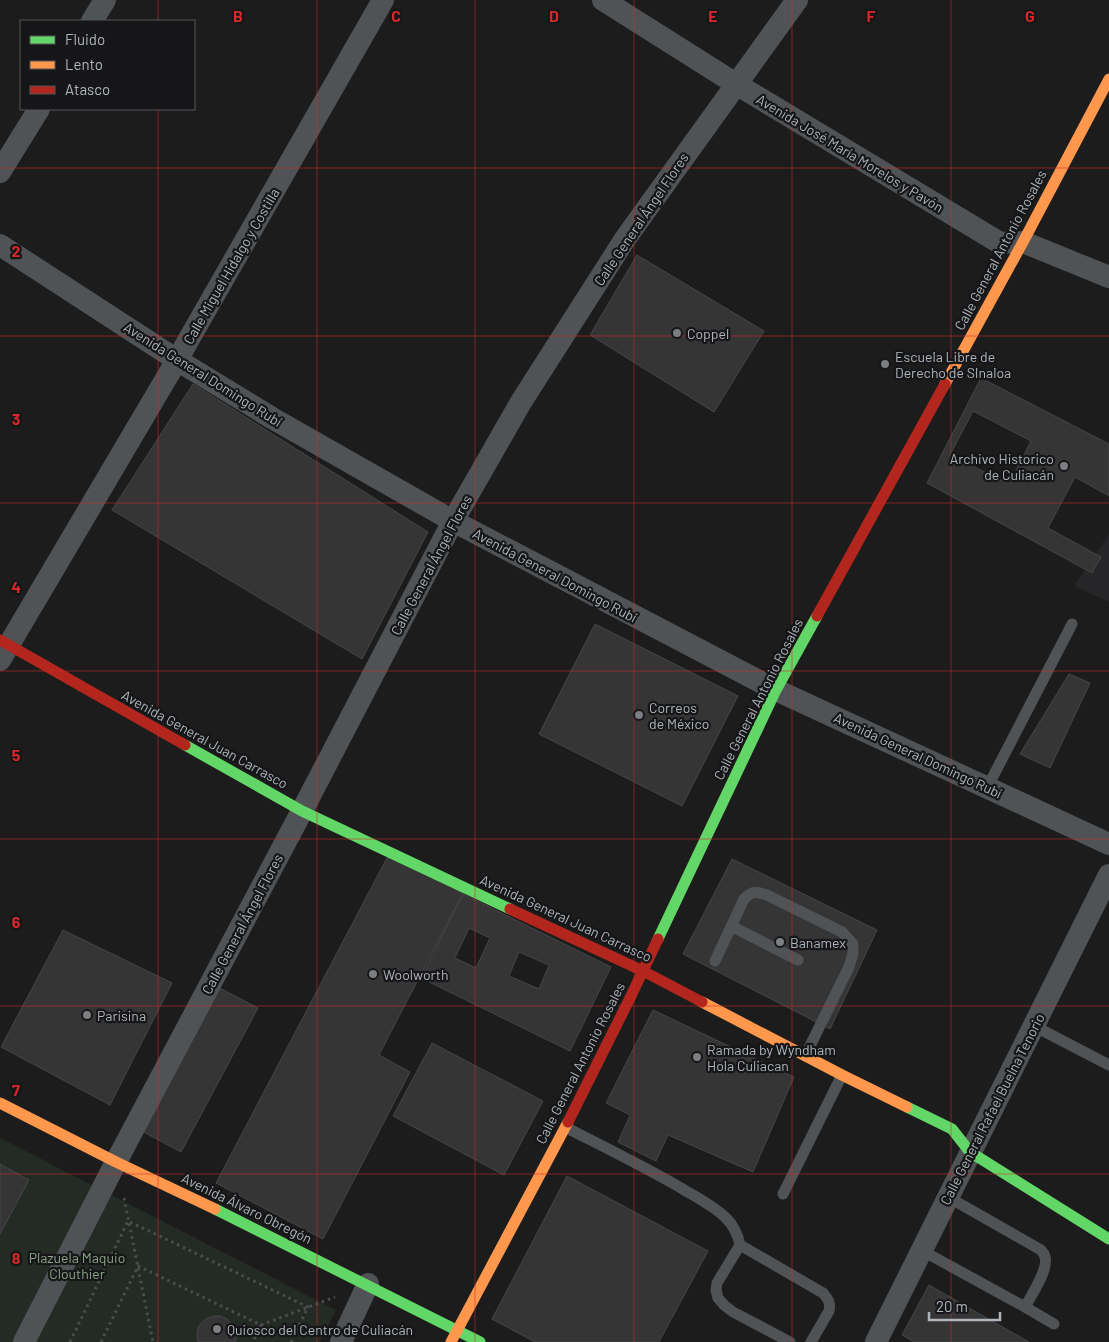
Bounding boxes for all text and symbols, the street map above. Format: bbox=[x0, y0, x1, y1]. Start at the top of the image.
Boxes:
text: B bbox=[233, 6, 243, 25]
text: C bbox=[391, 6, 401, 25]
text: D bbox=[549, 6, 559, 25]
text: E bbox=[708, 6, 718, 25]
text: F bbox=[867, 6, 876, 25]
text: G bbox=[1025, 6, 1035, 25]
legend bbox=[20, 20, 195, 110]
text: Fluido bbox=[65, 30, 105, 48]
text: Lento bbox=[65, 55, 103, 73]
text: Atasco bbox=[65, 80, 110, 98]
street label: Avenida José María Morelos y Pavón bbox=[753, 90, 947, 216]
street label: Calle General Ángel Flores bbox=[590, 149, 692, 289]
street label: Calle General Antonio Rosales bbox=[951, 167, 1050, 333]
street label: Calle Miguel Hidalgo y Costilla bbox=[179, 185, 283, 347]
text: 2 bbox=[12, 241, 21, 260]
street label: Avenida General Domingo Rubí bbox=[121, 318, 285, 430]
place label: Coppel bbox=[687, 325, 729, 342]
marker: Coppel bbox=[671, 327, 683, 339]
place label: Escuela Libre de Derecho de SInaloa bbox=[895, 348, 1011, 381]
marker: Escuela Libre de Derecho de SInaloa bbox=[879, 358, 891, 370]
text: 3 bbox=[12, 409, 20, 428]
place label: Archivo Historico de Culiacán bbox=[950, 450, 1054, 483]
marker: Archivo Historico de Culiacán bbox=[1058, 460, 1070, 472]
street label: Calle General Ángel Flores bbox=[387, 492, 475, 638]
street label: Avenida General Domingo Rubí bbox=[470, 524, 640, 626]
text: 4 bbox=[11, 577, 21, 596]
street label: Calle General Antonio Rosales bbox=[710, 615, 806, 783]
street label: Avenida General Juan Carrasco bbox=[119, 686, 291, 792]
place label: Correos de México bbox=[649, 699, 709, 732]
marker: Correos de México bbox=[633, 709, 645, 721]
street label: Avenida General Domingo Rubí bbox=[831, 709, 1005, 801]
text: 5 bbox=[12, 745, 21, 764]
street label: Calle General Ángel Flores bbox=[198, 851, 286, 997]
street label: Avenida General Juan Carrasco bbox=[477, 871, 655, 965]
text: 6 bbox=[12, 912, 21, 931]
place label: Banamex bbox=[790, 934, 846, 951]
marker: Banamex bbox=[774, 936, 786, 948]
place label: Woolworth bbox=[383, 966, 449, 983]
marker: Woolworth bbox=[367, 968, 379, 980]
street label: Calle General Antonio Rosales bbox=[532, 979, 628, 1147]
place label: Parisina bbox=[97, 1007, 146, 1024]
marker: Parisina bbox=[81, 1009, 93, 1021]
street label: Calle General Rafael Buelna Tenorio bbox=[936, 1010, 1048, 1208]
place label: Ramada by Wyndham Hola Culiacan bbox=[707, 1041, 836, 1074]
marker: Ramada by Wyndham Hola Culiacan bbox=[691, 1051, 703, 1063]
text: 7 bbox=[12, 1080, 20, 1099]
street label: Avenida Álvaro Obregón bbox=[179, 1169, 315, 1247]
text: 8 bbox=[12, 1248, 21, 1267]
park label: Plazuela Maquio Clouthier bbox=[29, 1249, 125, 1282]
scale bar bbox=[929, 1290, 1000, 1322]
text: 20 m bbox=[936, 1297, 968, 1315]
place label: Quiosco del Centro de Culiacán bbox=[227, 1321, 413, 1338]
marker: Quiosco del Centro de Culiacán bbox=[211, 1323, 223, 1335]

